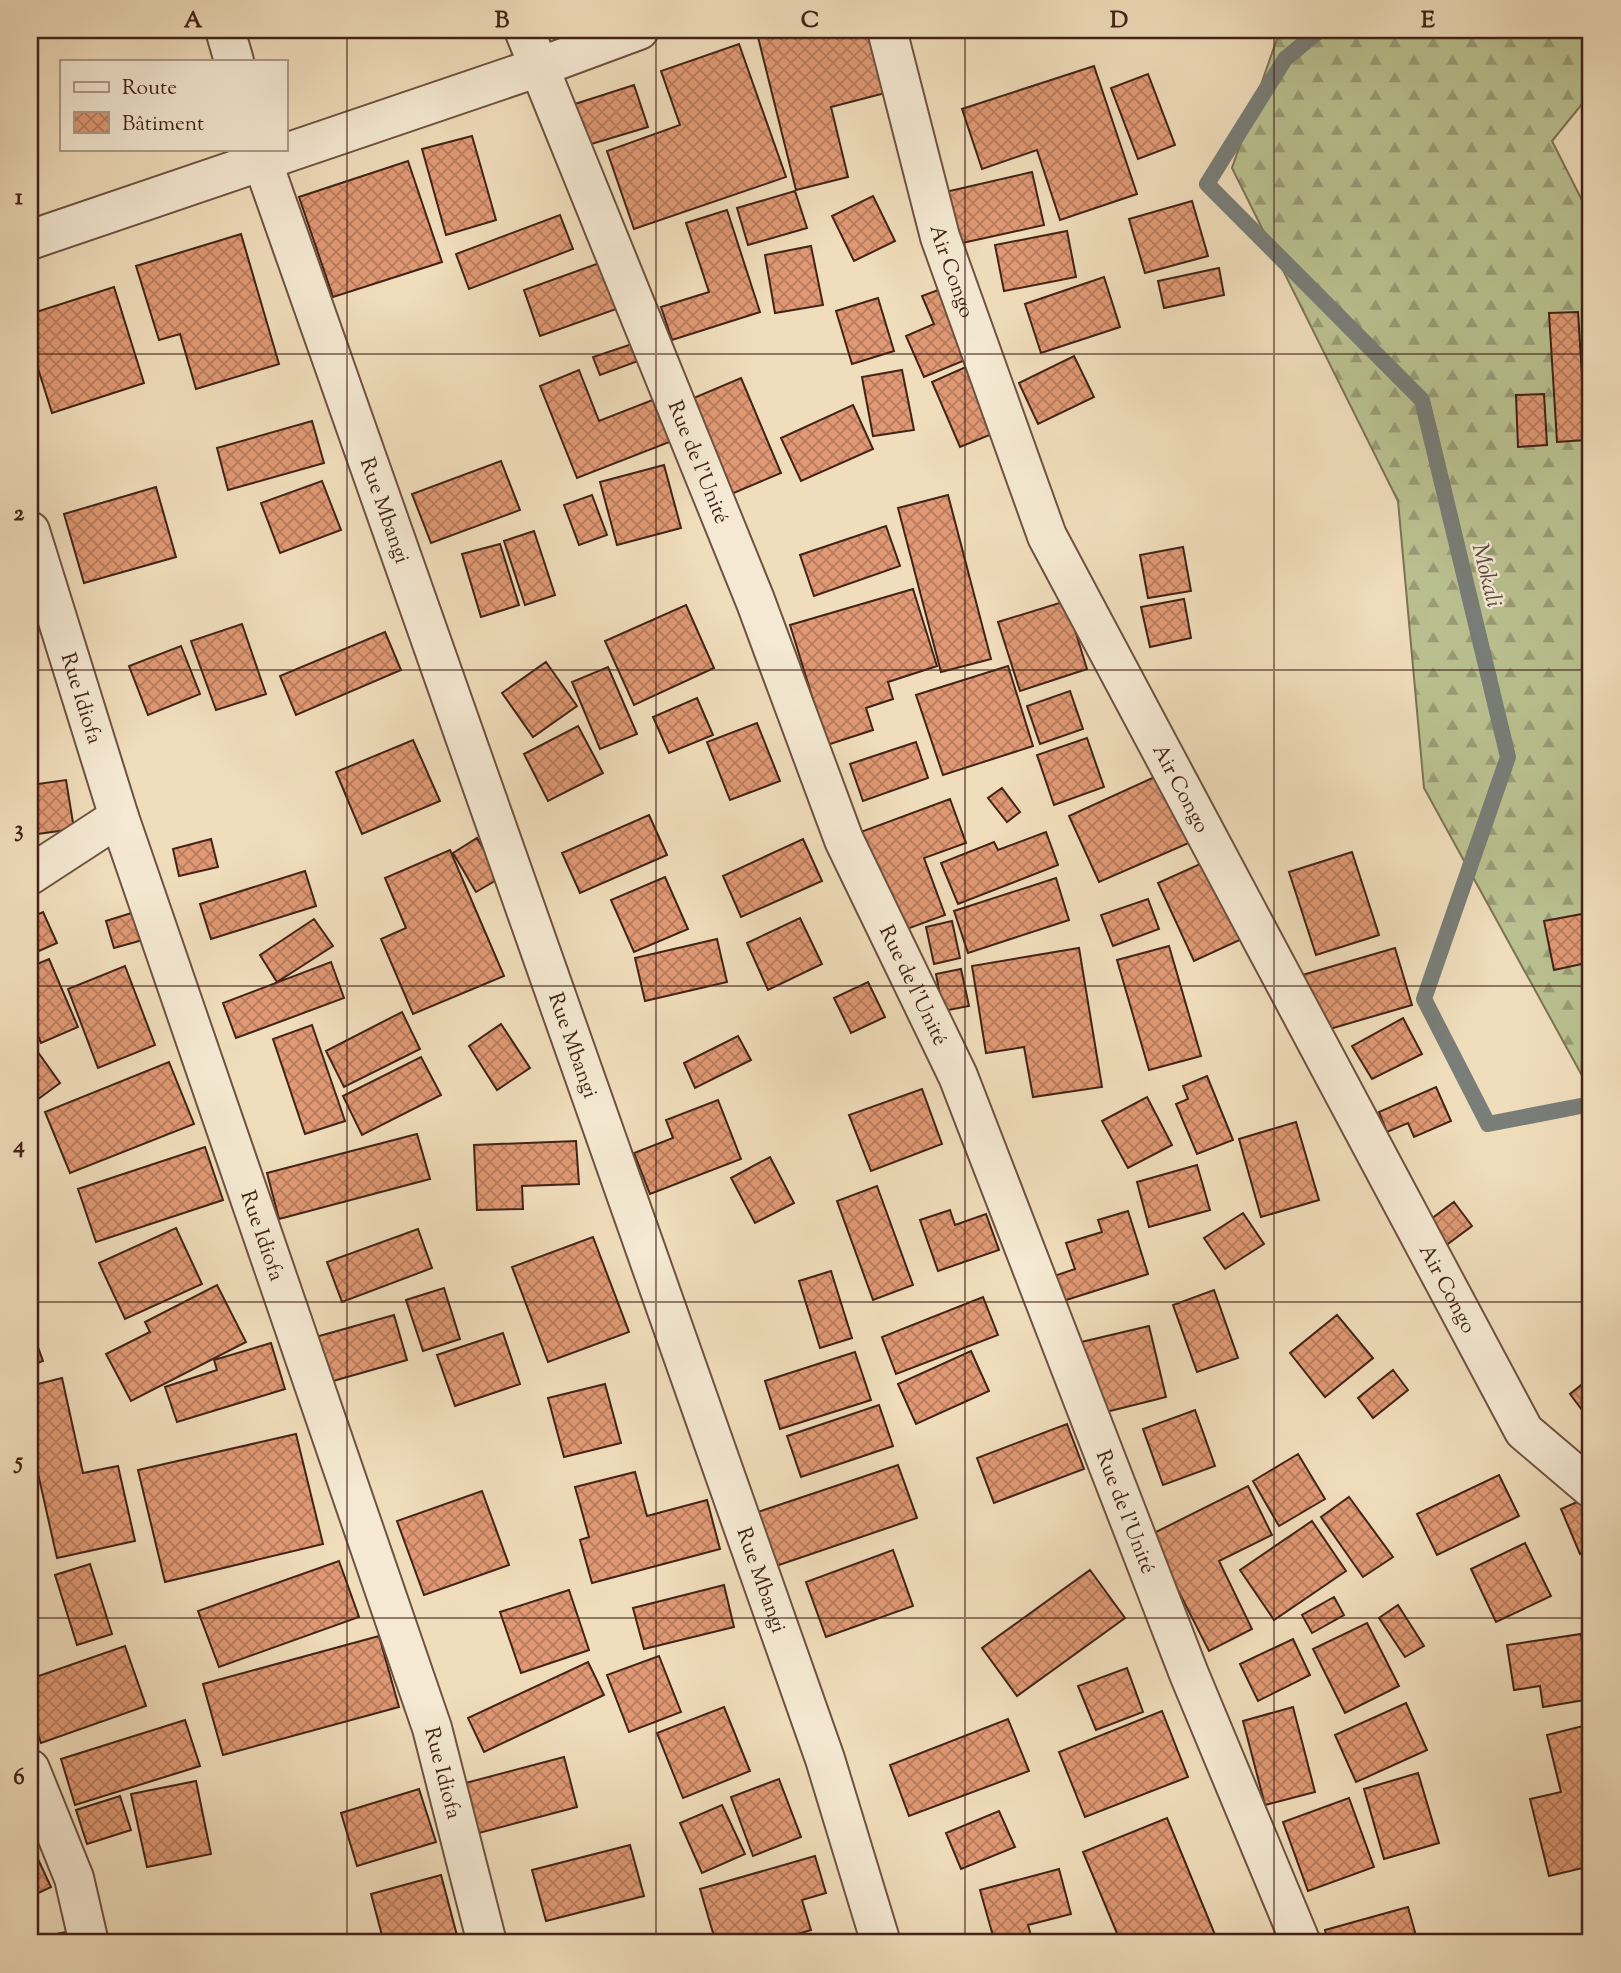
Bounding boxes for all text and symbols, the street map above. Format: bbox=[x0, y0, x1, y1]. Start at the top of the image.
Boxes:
text: A bbox=[184, 5, 203, 38]
text: B bbox=[495, 5, 510, 38]
text: C bbox=[801, 5, 819, 38]
text: D bbox=[1110, 5, 1128, 38]
text: E bbox=[1421, 5, 1435, 38]
legend bbox=[60, 60, 287, 150]
text: Route bbox=[122, 74, 177, 104]
text: Bâtiment bbox=[122, 110, 204, 140]
text: 1 bbox=[15, 182, 23, 215]
street label: Air Congo bbox=[921, 222, 981, 323]
street label: Rue de l'Unité bbox=[659, 397, 736, 529]
street label: Rue Mbangi bbox=[351, 454, 416, 568]
text: 2 bbox=[14, 498, 25, 531]
water label: Mokali bbox=[1462, 540, 1509, 611]
street label: Rue Idiofa bbox=[52, 649, 108, 748]
street label: Air Congo bbox=[1144, 739, 1216, 839]
text: 3 bbox=[14, 814, 24, 847]
street label: Rue de l'Unité bbox=[870, 921, 954, 1051]
street label: Rue Mbangi bbox=[539, 989, 604, 1103]
text: 4 bbox=[12, 1130, 25, 1163]
street label: Rue Idiofa bbox=[231, 1187, 290, 1286]
street label: Air Congo bbox=[1410, 1240, 1482, 1339]
text: 5 bbox=[13, 1446, 23, 1479]
street label: Rue de l'Unité bbox=[1087, 1446, 1162, 1578]
street label: Rue Mbangi bbox=[728, 1524, 792, 1637]
street label: Rue Idiofa bbox=[415, 1724, 468, 1823]
text: 6 bbox=[13, 1762, 25, 1795]

